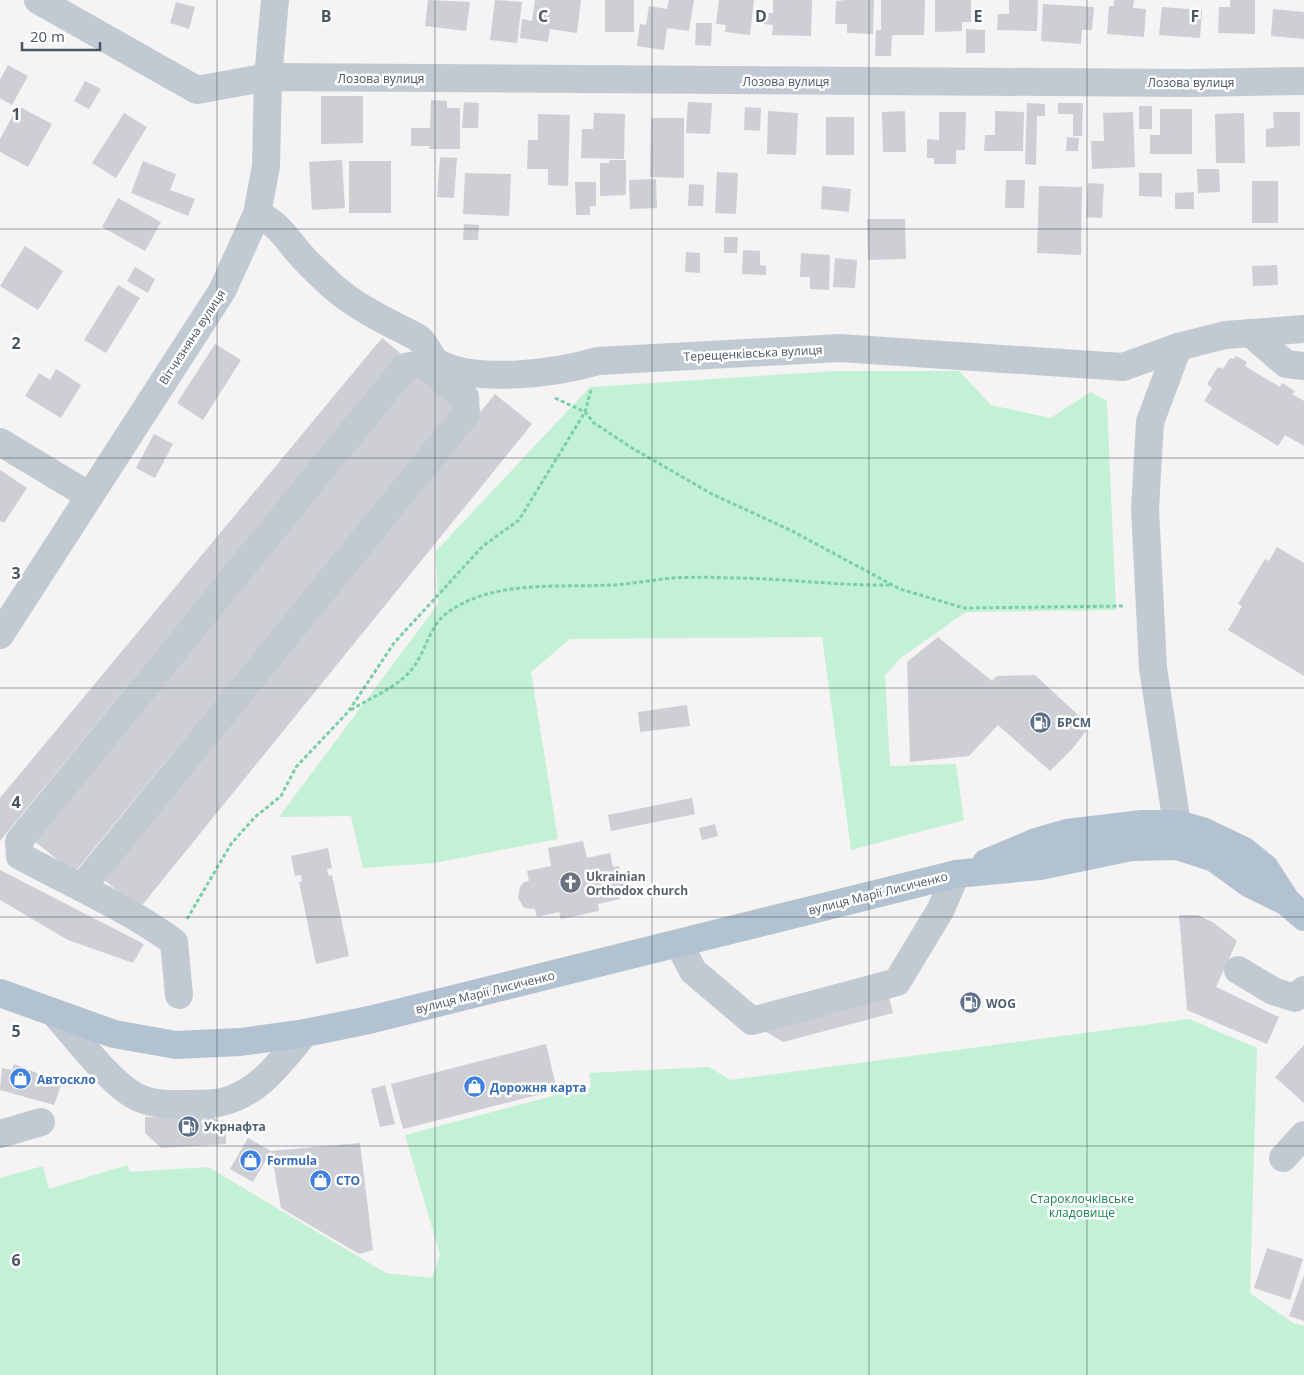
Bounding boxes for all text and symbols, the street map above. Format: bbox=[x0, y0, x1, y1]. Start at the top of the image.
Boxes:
text: B bbox=[321, 5, 331, 27]
text: C bbox=[538, 5, 548, 27]
text: D bbox=[755, 5, 767, 27]
text: E bbox=[974, 5, 983, 27]
text: F bbox=[1191, 5, 1199, 27]
scale bar bbox=[22, 20, 100, 52]
text: 20 m bbox=[30, 26, 65, 46]
street label: Лозова вулиця bbox=[338, 70, 424, 87]
street label: Лозова вулиця bbox=[743, 73, 829, 90]
street label: Лозова вулиця bbox=[1148, 74, 1234, 91]
text: 1 bbox=[11, 103, 21, 125]
street label: Вітчизняна вулиця bbox=[155, 286, 229, 388]
text: 2 bbox=[11, 332, 21, 354]
street label: Терещенківська вулиця bbox=[683, 341, 823, 365]
text: 3 bbox=[11, 562, 21, 584]
fuel station icon: БРСМ bbox=[1029, 710, 1053, 734]
place label: БРСМ bbox=[1057, 714, 1091, 731]
text: 4 bbox=[11, 791, 21, 813]
street label: вулиця Марії Лисиченко bbox=[806, 867, 950, 919]
place label: Ukrainian Orthodox church bbox=[586, 868, 688, 899]
church icon: Ukrainian Orthodox church bbox=[558, 871, 582, 895]
street label: вулиця Марії Лисиченко bbox=[413, 966, 557, 1018]
fuel station icon: WOG bbox=[958, 991, 982, 1015]
place label: WOG bbox=[986, 995, 1016, 1012]
text: 5 bbox=[11, 1020, 21, 1042]
shop icon: Автоскло bbox=[9, 1067, 33, 1091]
place label: Автоскло bbox=[37, 1071, 96, 1088]
shop icon: Дорожня карта bbox=[462, 1075, 486, 1099]
place label: Дорожня карта bbox=[490, 1079, 586, 1096]
fuel station icon: Укрнафта bbox=[176, 1114, 200, 1138]
place label: Укрнафта bbox=[204, 1118, 266, 1135]
shop icon: Formula bbox=[239, 1148, 263, 1172]
place label: Formula bbox=[267, 1152, 317, 1169]
shop icon: СТО bbox=[308, 1168, 332, 1192]
place label: СТО bbox=[336, 1172, 360, 1189]
park label: Староклочківське кладовище bbox=[1030, 1190, 1134, 1221]
text: 6 bbox=[11, 1249, 21, 1271]

